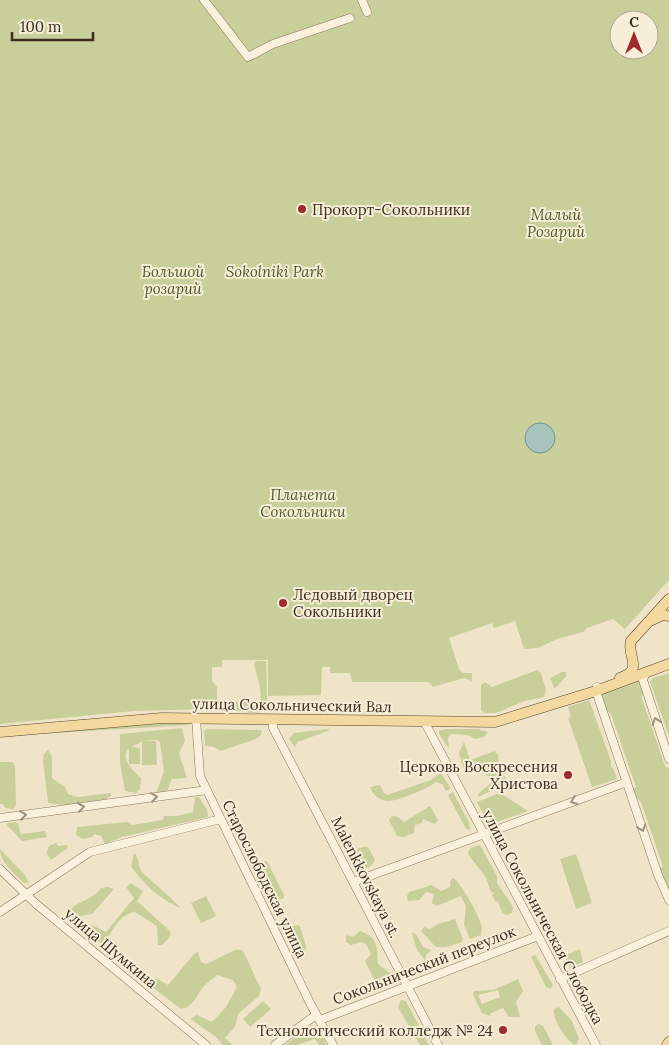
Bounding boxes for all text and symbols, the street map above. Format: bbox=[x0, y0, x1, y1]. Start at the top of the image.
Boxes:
scale bar bbox=[12, 10, 94, 42]
north arrow bbox=[609, 10, 659, 60]
text: С bbox=[629, 13, 639, 31]
text: 100 m bbox=[20, 17, 61, 36]
place label: Прокорт-Сокольники bbox=[312, 200, 470, 219]
marker: Прокорт-Сокольники bbox=[296, 203, 308, 215]
park label: Малый Розарий bbox=[527, 205, 585, 241]
park label: Большой розарий bbox=[142, 262, 204, 298]
park label: Sokolniki Park bbox=[226, 262, 324, 281]
park label: Планета Сокольники bbox=[260, 485, 346, 521]
place label: Ледовый дворец Сокольники bbox=[293, 585, 413, 621]
marker: Ледовый дворец Сокольники bbox=[277, 597, 289, 609]
street label: улица Сокольнический Вал bbox=[192, 694, 392, 716]
one-way arrow bbox=[652, 717, 662, 726]
place label: Церковь Воскресения Христова bbox=[399, 757, 558, 793]
marker: Церковь Воскресения Христова bbox=[562, 769, 574, 781]
one-way arrow bbox=[151, 792, 159, 803]
one-way arrow bbox=[571, 795, 579, 805]
street label: Старослободская улица bbox=[218, 797, 312, 962]
one-way arrow bbox=[77, 802, 85, 813]
street label: улица Сокольническая Слободка bbox=[478, 806, 608, 1028]
one-way arrow bbox=[19, 810, 27, 820]
street label: Malenkkovskaya st. bbox=[327, 813, 405, 941]
one-way arrow bbox=[636, 823, 646, 831]
street label: улица Шумкина bbox=[61, 904, 162, 993]
street label: Сокольнический переулок bbox=[330, 921, 518, 1009]
place label: Технологический колледж № 24 bbox=[257, 1021, 493, 1040]
marker: Технологический колледж № 24 bbox=[497, 1024, 509, 1036]

